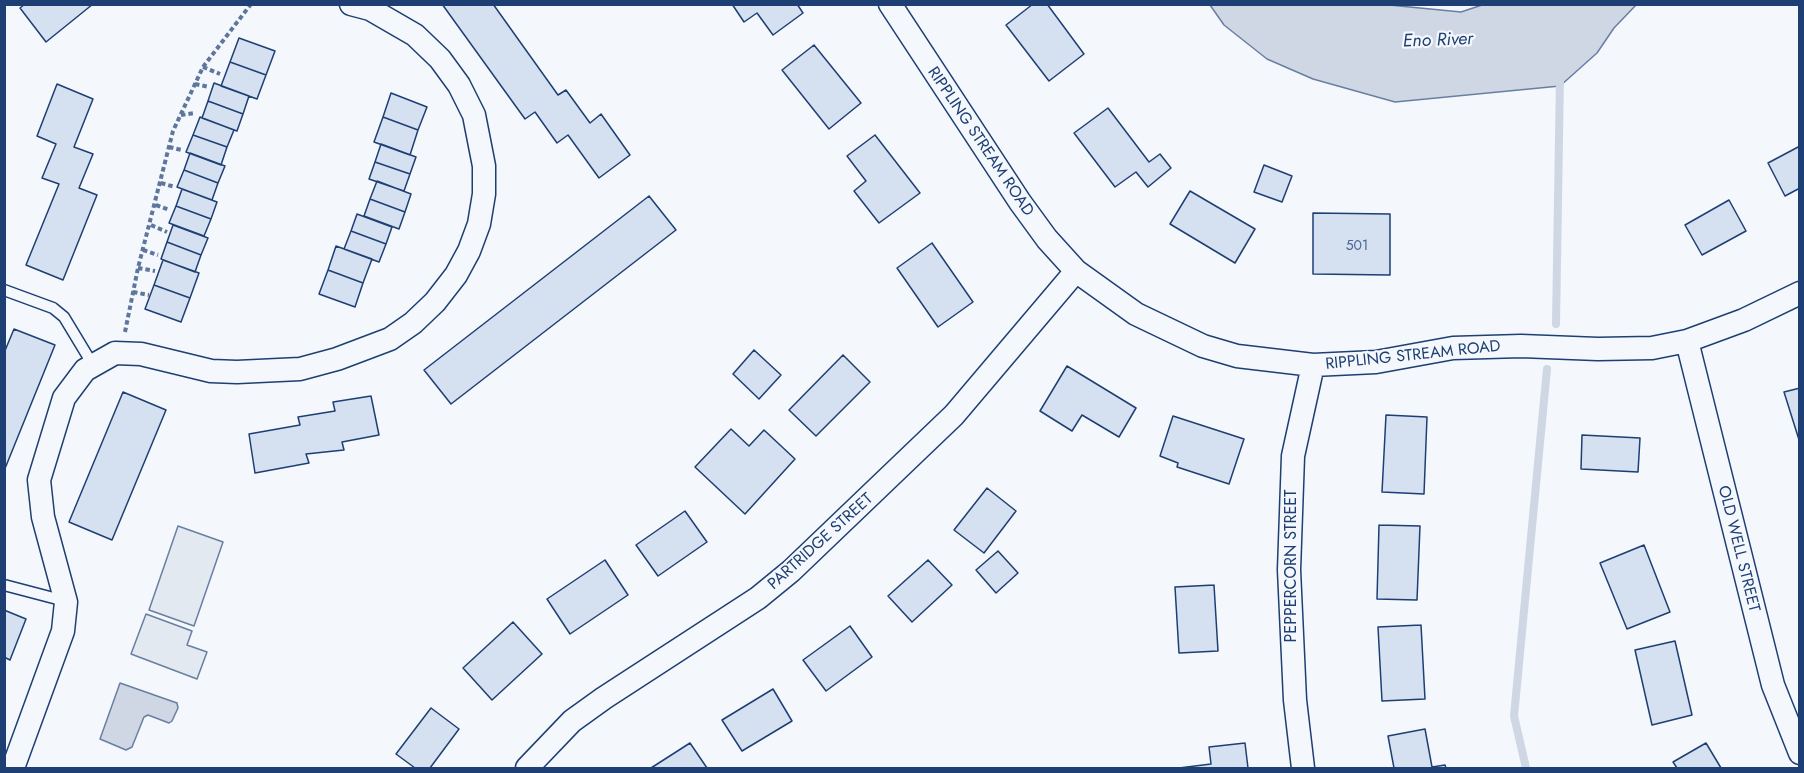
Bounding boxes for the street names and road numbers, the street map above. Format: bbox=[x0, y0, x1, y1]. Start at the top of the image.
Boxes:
street label: RIPPLING STREAM ROAD bbox=[923, 64, 1037, 220]
street label: RIPPLING STREAM ROAD bbox=[1324, 337, 1502, 375]
street label: OLD WELL STREET bbox=[1713, 484, 1763, 614]
street label: PARTRIDGE STREET bbox=[765, 490, 877, 594]
street label: PEPPERCORN STREET bbox=[1282, 490, 1302, 642]

